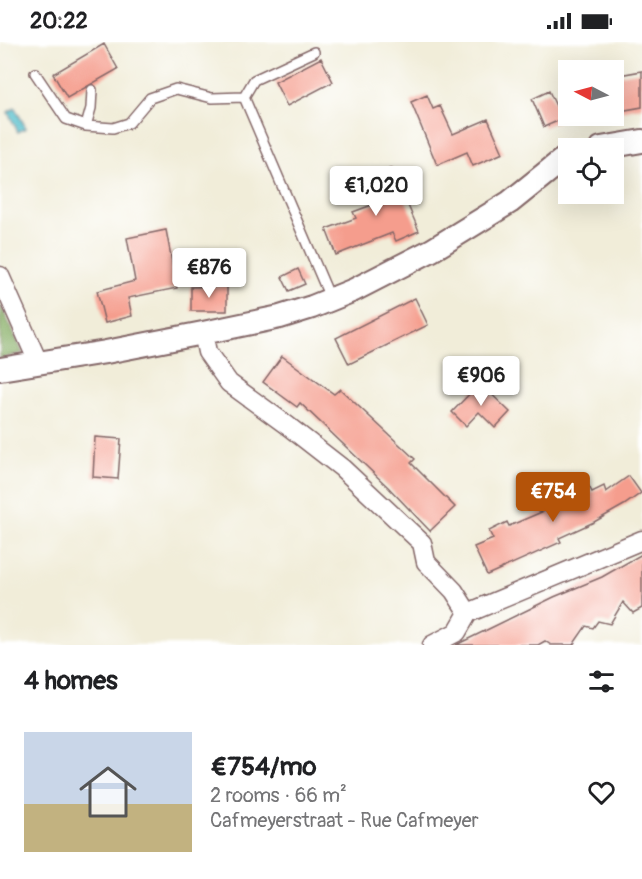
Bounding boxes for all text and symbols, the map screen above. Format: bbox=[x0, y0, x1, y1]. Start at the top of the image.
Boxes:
text: 20:22 bbox=[30, 7, 88, 35]
north arrow bbox=[558, 60, 624, 126]
map controls bbox=[558, 60, 624, 204]
button: locate bbox=[558, 138, 624, 204]
pin: €1,020 bbox=[327, 166, 425, 217]
text: €1,020 bbox=[344, 173, 408, 198]
pin: €876 bbox=[173, 248, 245, 299]
text: €876 bbox=[186, 255, 232, 280]
pin: €906 bbox=[445, 356, 517, 407]
text: €906 bbox=[457, 363, 505, 388]
pin: €754 bbox=[517, 472, 589, 523]
text: €754 bbox=[530, 479, 576, 504]
text: 4 homes bbox=[24, 665, 118, 697]
icon: filters bbox=[585, 665, 618, 698]
text: €754/mo bbox=[210, 751, 316, 783]
icon: home bbox=[72, 756, 144, 828]
icon: heart bbox=[585, 776, 618, 809]
text: 2 rooms · 66 m² bbox=[210, 783, 347, 808]
text: Cafmeyerstraat - Rue Cafmeyer bbox=[210, 808, 479, 833]

